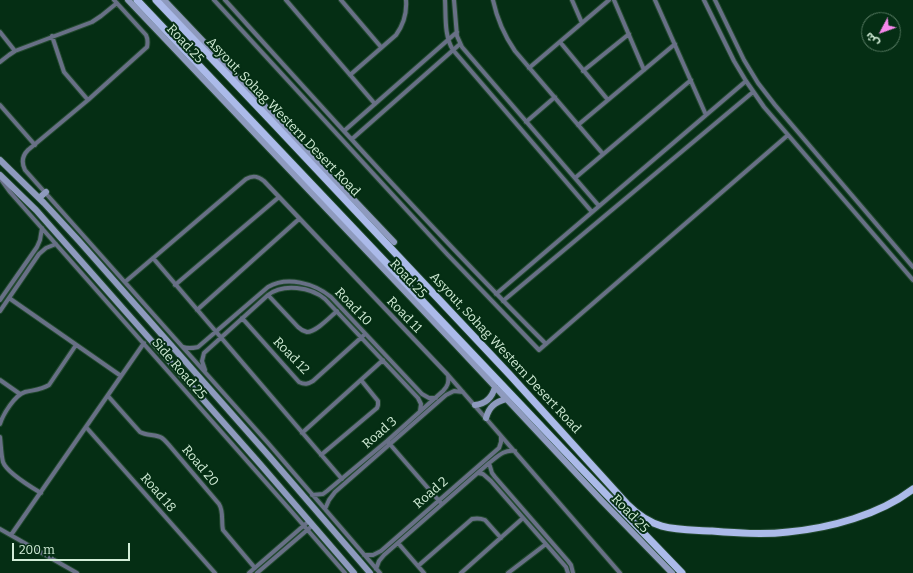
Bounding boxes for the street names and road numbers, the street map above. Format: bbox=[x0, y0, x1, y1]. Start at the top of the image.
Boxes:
street label: Road 25 bbox=[163, 21, 207, 67]
street label: Asyout, Sohag Western Desert Road bbox=[203, 34, 363, 200]
street label: Road 25 bbox=[386, 256, 430, 302]
street label: Asyout, Sohag Western Desert Road bbox=[426, 269, 584, 437]
street label: Road 10 bbox=[331, 285, 375, 329]
street label: Road 11 bbox=[383, 294, 425, 336]
street label: Road 12 bbox=[270, 334, 312, 378]
street label: Side Road 25 bbox=[148, 335, 210, 403]
street label: Road 3 bbox=[360, 414, 400, 452]
street label: Road 20 bbox=[178, 442, 222, 490]
street label: Road 18 bbox=[137, 470, 179, 516]
street label: Road 2 bbox=[411, 474, 451, 512]
street label: Road 25 bbox=[608, 492, 652, 536]

